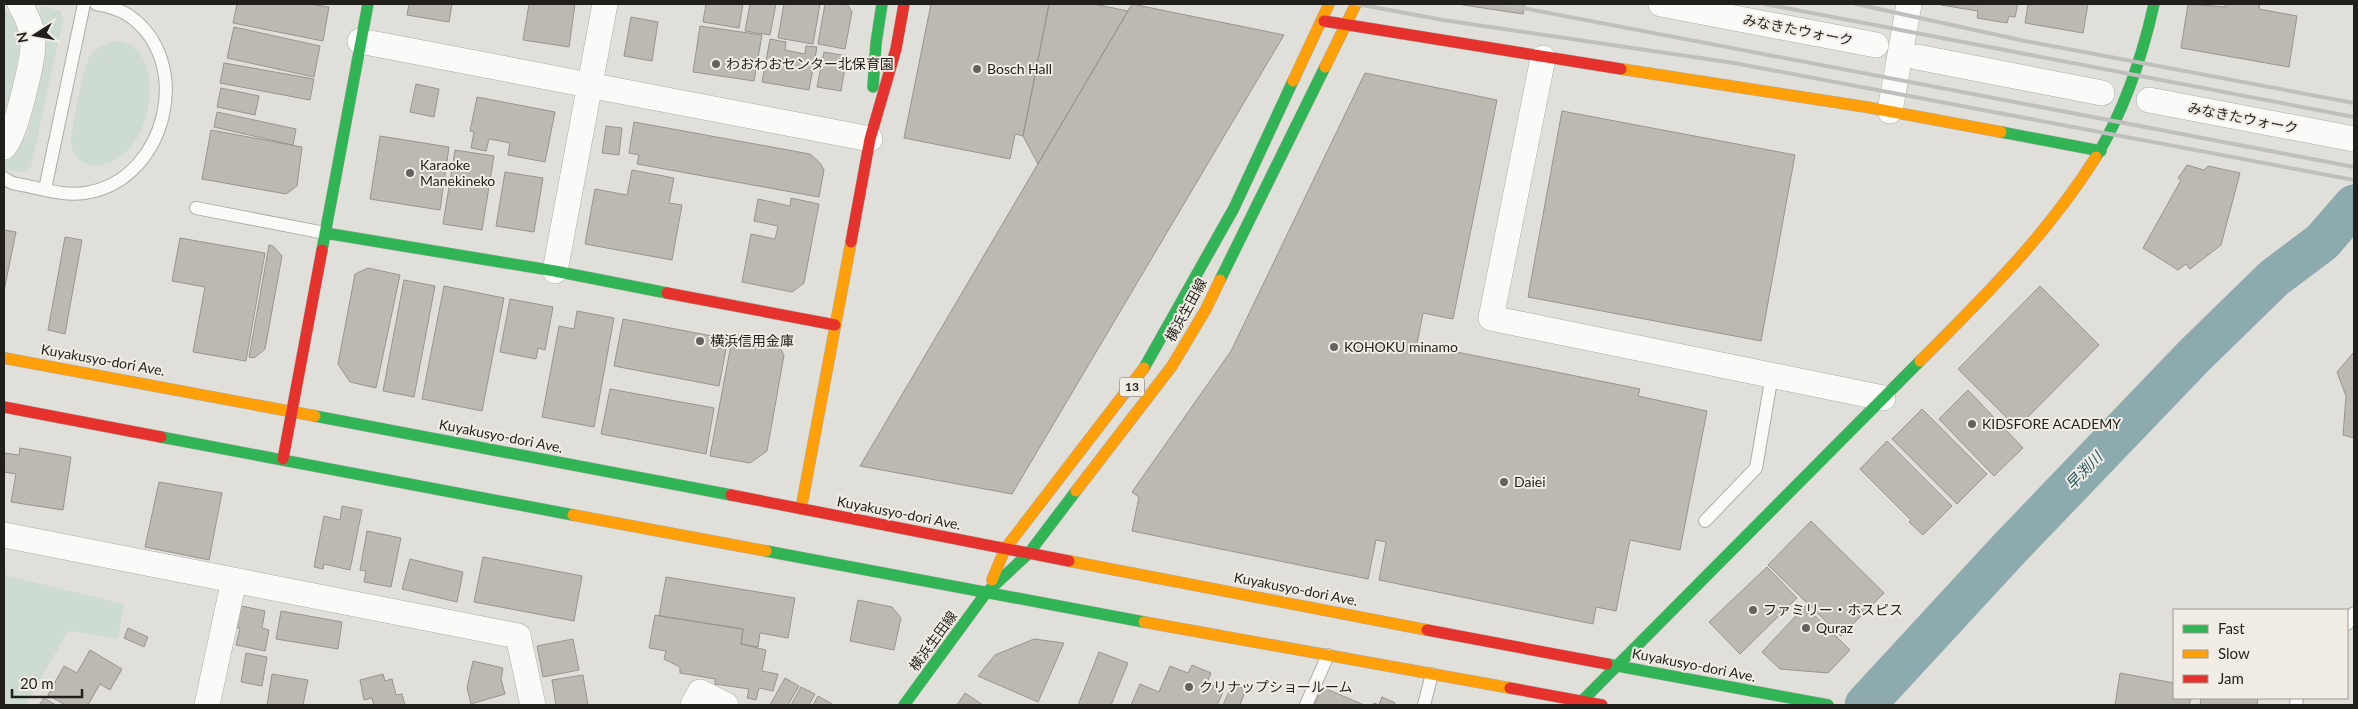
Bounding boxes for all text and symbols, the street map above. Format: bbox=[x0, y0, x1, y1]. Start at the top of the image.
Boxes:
north arrow bbox=[10, 10, 60, 60]
street label: みなきたウォーク bbox=[1742, 10, 1855, 49]
text: N bbox=[12, 31, 31, 44]
place label: わおわおセンター北保育園 bbox=[726, 55, 894, 72]
marker: わおわおセンター北保育園 bbox=[710, 58, 722, 70]
place label: Bosch Hall bbox=[987, 60, 1052, 77]
marker: Bosch Hall bbox=[971, 63, 983, 75]
street label: みなきたウォーク bbox=[2187, 98, 2300, 137]
place label: Karaoke Manekineko bbox=[420, 156, 495, 189]
marker: Karaoke Manekineko bbox=[404, 167, 416, 179]
street label: 横浜生田線 bbox=[1161, 275, 1210, 344]
place label: 横浜信用金庫 bbox=[710, 332, 794, 349]
marker: 横浜信用金庫 bbox=[694, 335, 706, 347]
place label: KOHOKU minamo bbox=[1344, 338, 1458, 355]
street label: Kuyakusyo-dori Ave. bbox=[40, 340, 166, 379]
marker: KOHOKU minamo bbox=[1328, 341, 1340, 353]
road number: 13 bbox=[1120, 378, 1144, 397]
street label: Kuyakusyo-dori Ave. bbox=[438, 415, 564, 456]
place label: KIDSFORE ACADEMY bbox=[1982, 415, 2121, 432]
marker: KIDSFORE ACADEMY bbox=[1966, 418, 1978, 430]
water label: 早渕川 bbox=[2061, 446, 2107, 493]
place label: Daiei bbox=[1514, 473, 1546, 490]
marker: Daiei bbox=[1498, 476, 1510, 488]
street label: Kuyakusyo-dori Ave. bbox=[836, 492, 962, 533]
street label: Kuyakusyo-dori Ave. bbox=[1233, 568, 1359, 609]
place label: ファミリー・ホスピス bbox=[1763, 601, 1903, 618]
marker: ファミリー・ホスピス bbox=[1747, 604, 1759, 616]
street label: 横浜生田線 bbox=[905, 607, 960, 674]
legend bbox=[2173, 609, 2348, 699]
place label: Quraz bbox=[1816, 619, 1853, 636]
text: Fast bbox=[2218, 619, 2245, 637]
marker: Quraz bbox=[1800, 622, 1812, 634]
street label: Kuyakusyo-dori Ave. bbox=[1631, 644, 1757, 685]
text: Slow bbox=[2218, 644, 2250, 662]
scale bar bbox=[12, 666, 82, 698]
text: Jam bbox=[2218, 669, 2244, 687]
text: 20 m bbox=[20, 674, 54, 692]
place label: クリナップショールーム bbox=[1199, 678, 1353, 695]
marker: クリナップショールーム bbox=[1183, 681, 1195, 693]

